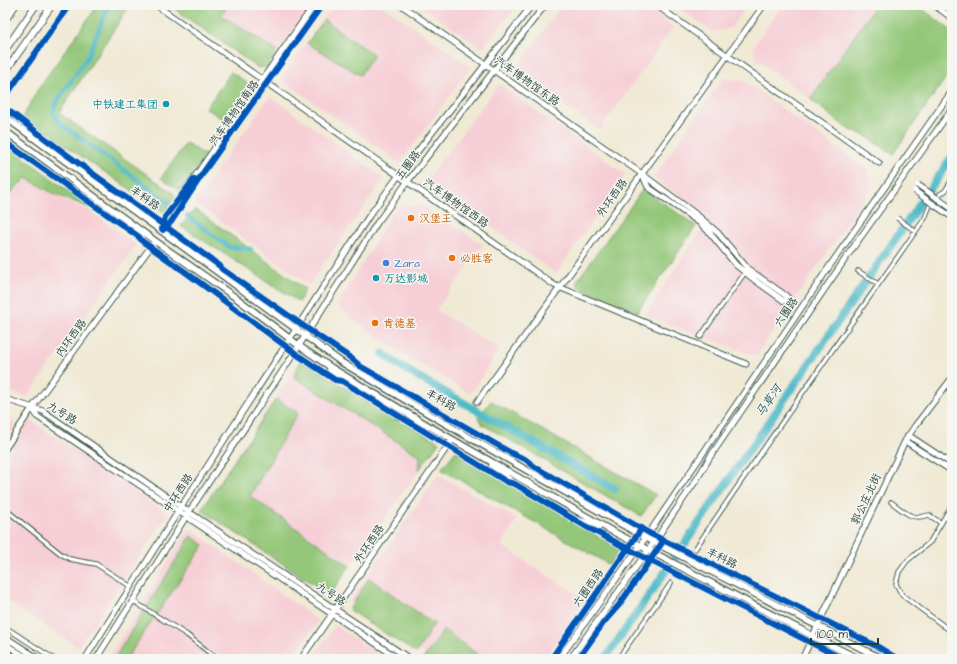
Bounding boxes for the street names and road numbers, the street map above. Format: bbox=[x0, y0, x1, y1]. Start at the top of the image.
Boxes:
street label: 汽车博物馆东路 bbox=[491, 53, 563, 109]
street label: 汽车博物馆南路 bbox=[206, 77, 262, 149]
street label: 五圈路 bbox=[392, 147, 424, 183]
street label: 汽车博物馆西路 bbox=[420, 175, 492, 231]
street label: 外环西路 bbox=[593, 176, 631, 220]
street label: 丰科路 bbox=[127, 182, 163, 214]
street label: 六圈路 bbox=[771, 294, 801, 330]
street label: 内环西路 bbox=[52, 316, 90, 360]
street label: 丰科路 bbox=[423, 385, 459, 415]
street label: 九号路 bbox=[44, 398, 80, 428]
street label: 中环西路 bbox=[160, 470, 196, 516]
street label: 郭公庄北街 bbox=[848, 470, 885, 527]
street label: 外环西路 bbox=[350, 522, 388, 566]
street label: 丰科路 bbox=[704, 544, 740, 572]
street label: 六圈西路 bbox=[569, 566, 607, 610]
street label: 九号路 bbox=[313, 579, 349, 609]

